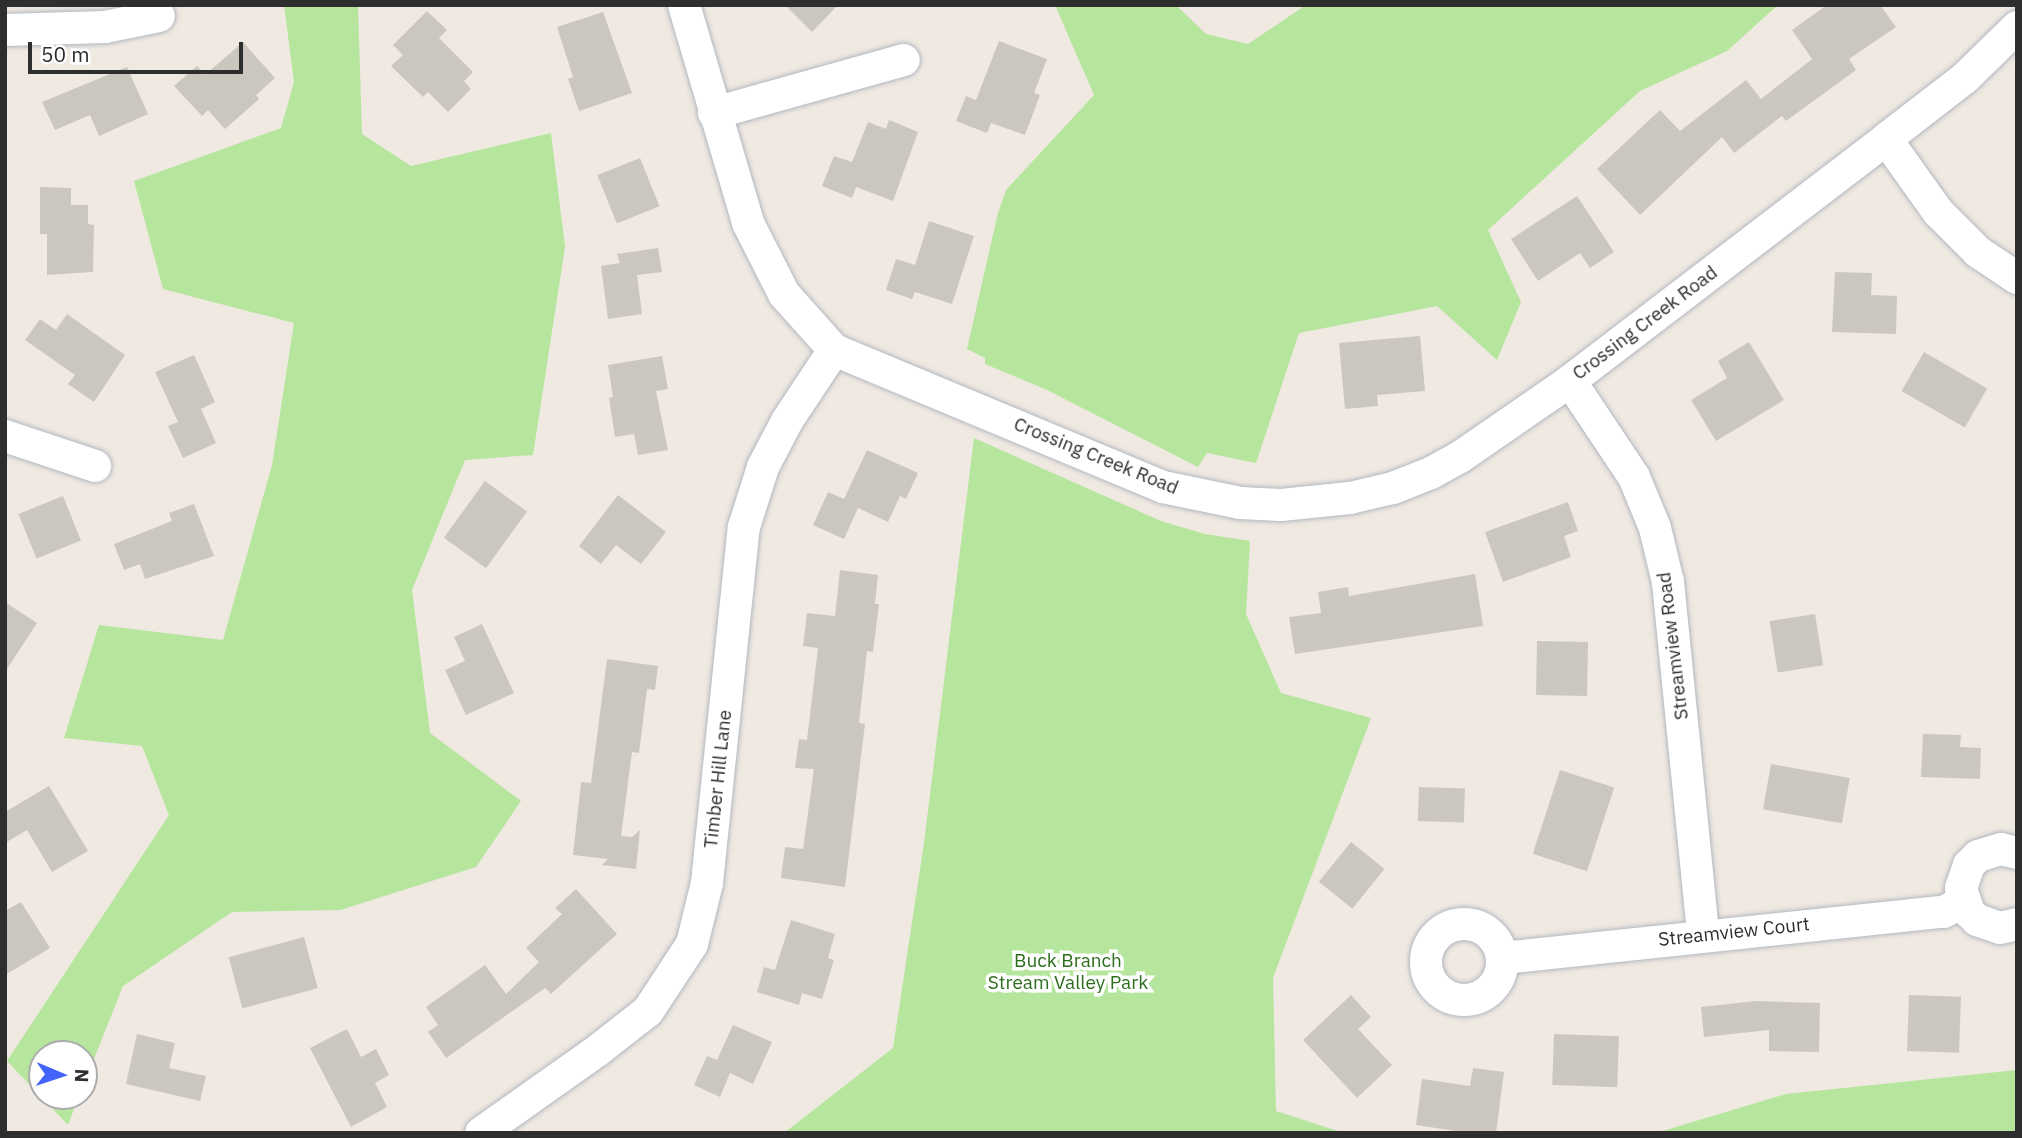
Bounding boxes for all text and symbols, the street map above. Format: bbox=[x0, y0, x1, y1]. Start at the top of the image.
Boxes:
scale bar bbox=[32, 28, 247, 72]
text: 50 m bbox=[41, 40, 90, 68]
street label: Crossing Creek Road bbox=[1568, 261, 1722, 385]
street label: Crossing Creek Road bbox=[1010, 413, 1182, 499]
street label: Streamview Road bbox=[1653, 571, 1693, 721]
street label: Timber Hill Lane bbox=[699, 709, 737, 849]
street label: Streamview Court bbox=[1657, 913, 1811, 951]
park label: Buck Branch Stream Valley Park bbox=[988, 950, 1148, 994]
north arrow bbox=[28, 1040, 98, 1110]
text: N bbox=[70, 1068, 94, 1083]

